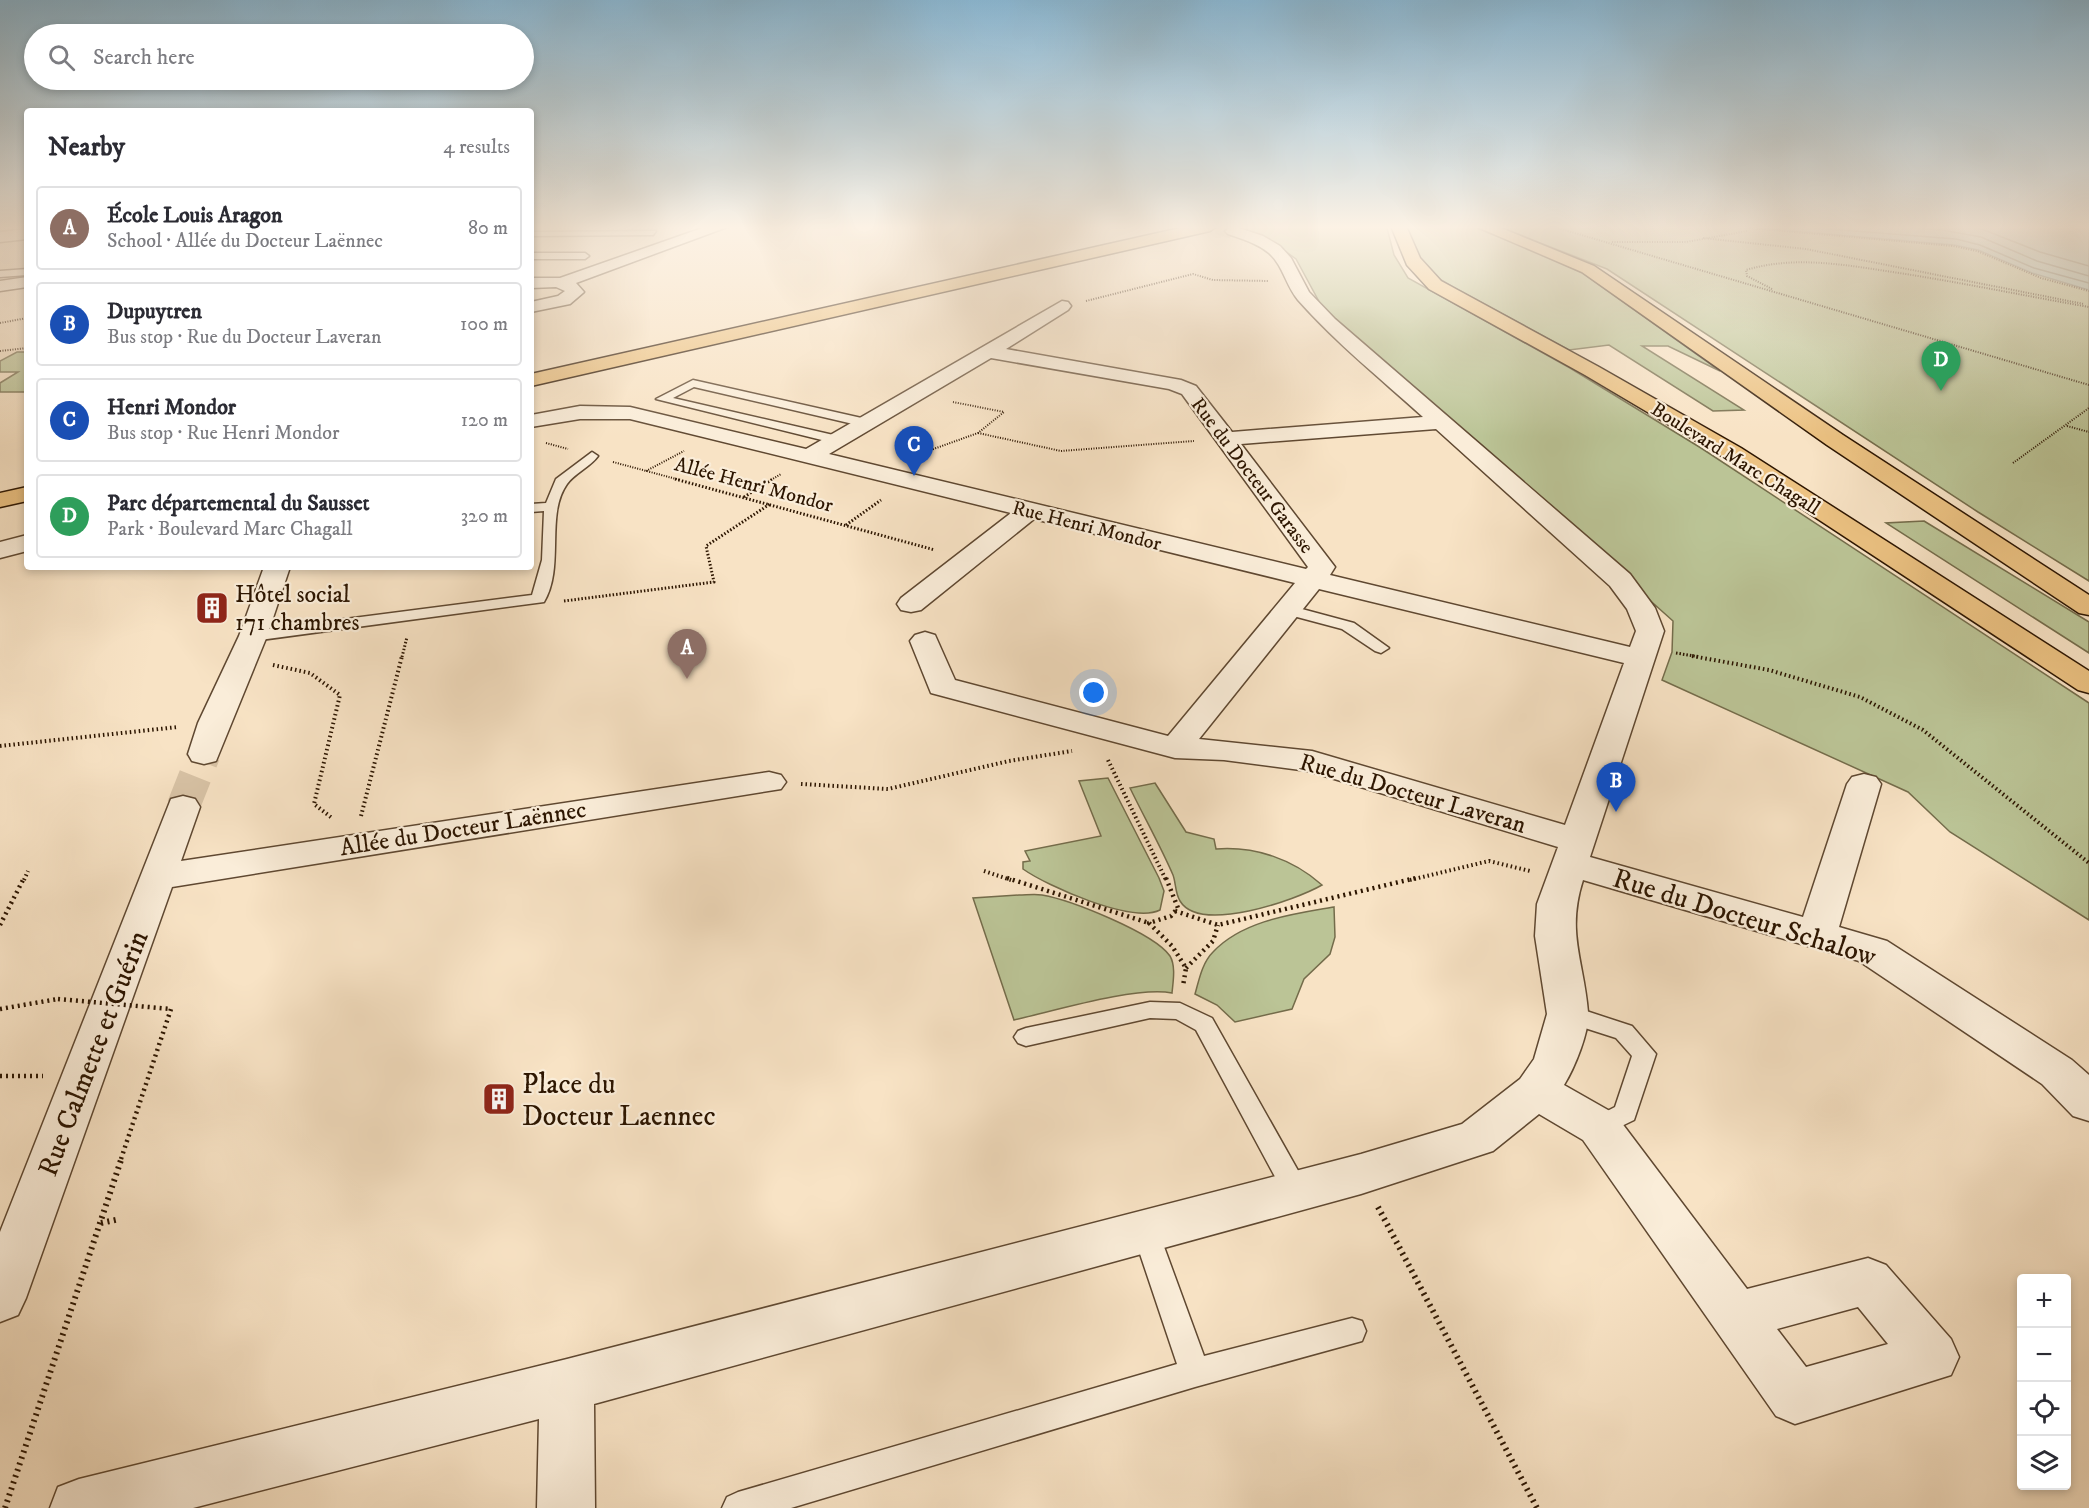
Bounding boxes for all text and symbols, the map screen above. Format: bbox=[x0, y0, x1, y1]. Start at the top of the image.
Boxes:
search box bbox=[24, 24, 534, 90]
icon: search bbox=[45, 41, 78, 74]
text: Search here bbox=[93, 44, 195, 71]
text: Nearby bbox=[48, 131, 125, 164]
text: 4 results bbox=[443, 135, 510, 160]
text: École Louis Aragon bbox=[107, 202, 282, 229]
text: A bbox=[63, 216, 76, 241]
text: 80 m bbox=[468, 216, 508, 241]
text: School · Allée du Docteur Laënnec bbox=[107, 229, 383, 254]
text: Dupuytren bbox=[107, 298, 202, 325]
text: B bbox=[63, 312, 76, 337]
text: 100 m bbox=[460, 312, 508, 337]
text: Bus stop · Rue du Docteur Laveran bbox=[107, 325, 382, 350]
pin: D bbox=[1922, 342, 1960, 391]
street label: Rue du Docteur Garasse bbox=[1185, 393, 1319, 559]
text: Henri Mondor bbox=[107, 394, 236, 421]
street label: Boulevard Marc Chagall bbox=[1646, 397, 1824, 521]
text: C bbox=[63, 408, 76, 433]
text: 120 m bbox=[461, 408, 508, 433]
text: Bus stop · Rue Henri Mondor bbox=[107, 421, 339, 446]
pin: C bbox=[894, 426, 934, 476]
street label: Allée Henri Mondor bbox=[672, 452, 836, 519]
text: Parc départemental du Sausset bbox=[107, 490, 370, 517]
street label: Rue Henri Mondor bbox=[1009, 496, 1164, 557]
text: D bbox=[62, 504, 77, 529]
text: 320 m bbox=[461, 504, 508, 529]
text: Park · Boulevard Marc Chagall bbox=[107, 517, 353, 542]
place label: Hôtel social 171 chambres bbox=[235, 580, 360, 638]
building icon: Hôtel social 171 chambres bbox=[194, 590, 230, 626]
pin: A bbox=[668, 630, 706, 679]
your location bbox=[1079, 678, 1108, 707]
street label: Rue du Docteur Laveran bbox=[1296, 747, 1530, 841]
pin: B bbox=[1596, 762, 1636, 812]
street label: Allée du Docteur Laënnec bbox=[338, 795, 589, 863]
street label: Rue du Docteur Schalow bbox=[1609, 861, 1881, 974]
street label: Rue Calmette et Guérin bbox=[30, 925, 157, 1181]
place label: Place du Docteur Laennec bbox=[522, 1067, 716, 1134]
building icon: Place du Docteur Laennec bbox=[481, 1081, 517, 1117]
map controls bbox=[2017, 1274, 2071, 1490]
button: + bbox=[2017, 1274, 2071, 1328]
button: − bbox=[2017, 1328, 2071, 1382]
button: locate bbox=[2017, 1382, 2071, 1436]
button: layers bbox=[2017, 1436, 2071, 1490]

